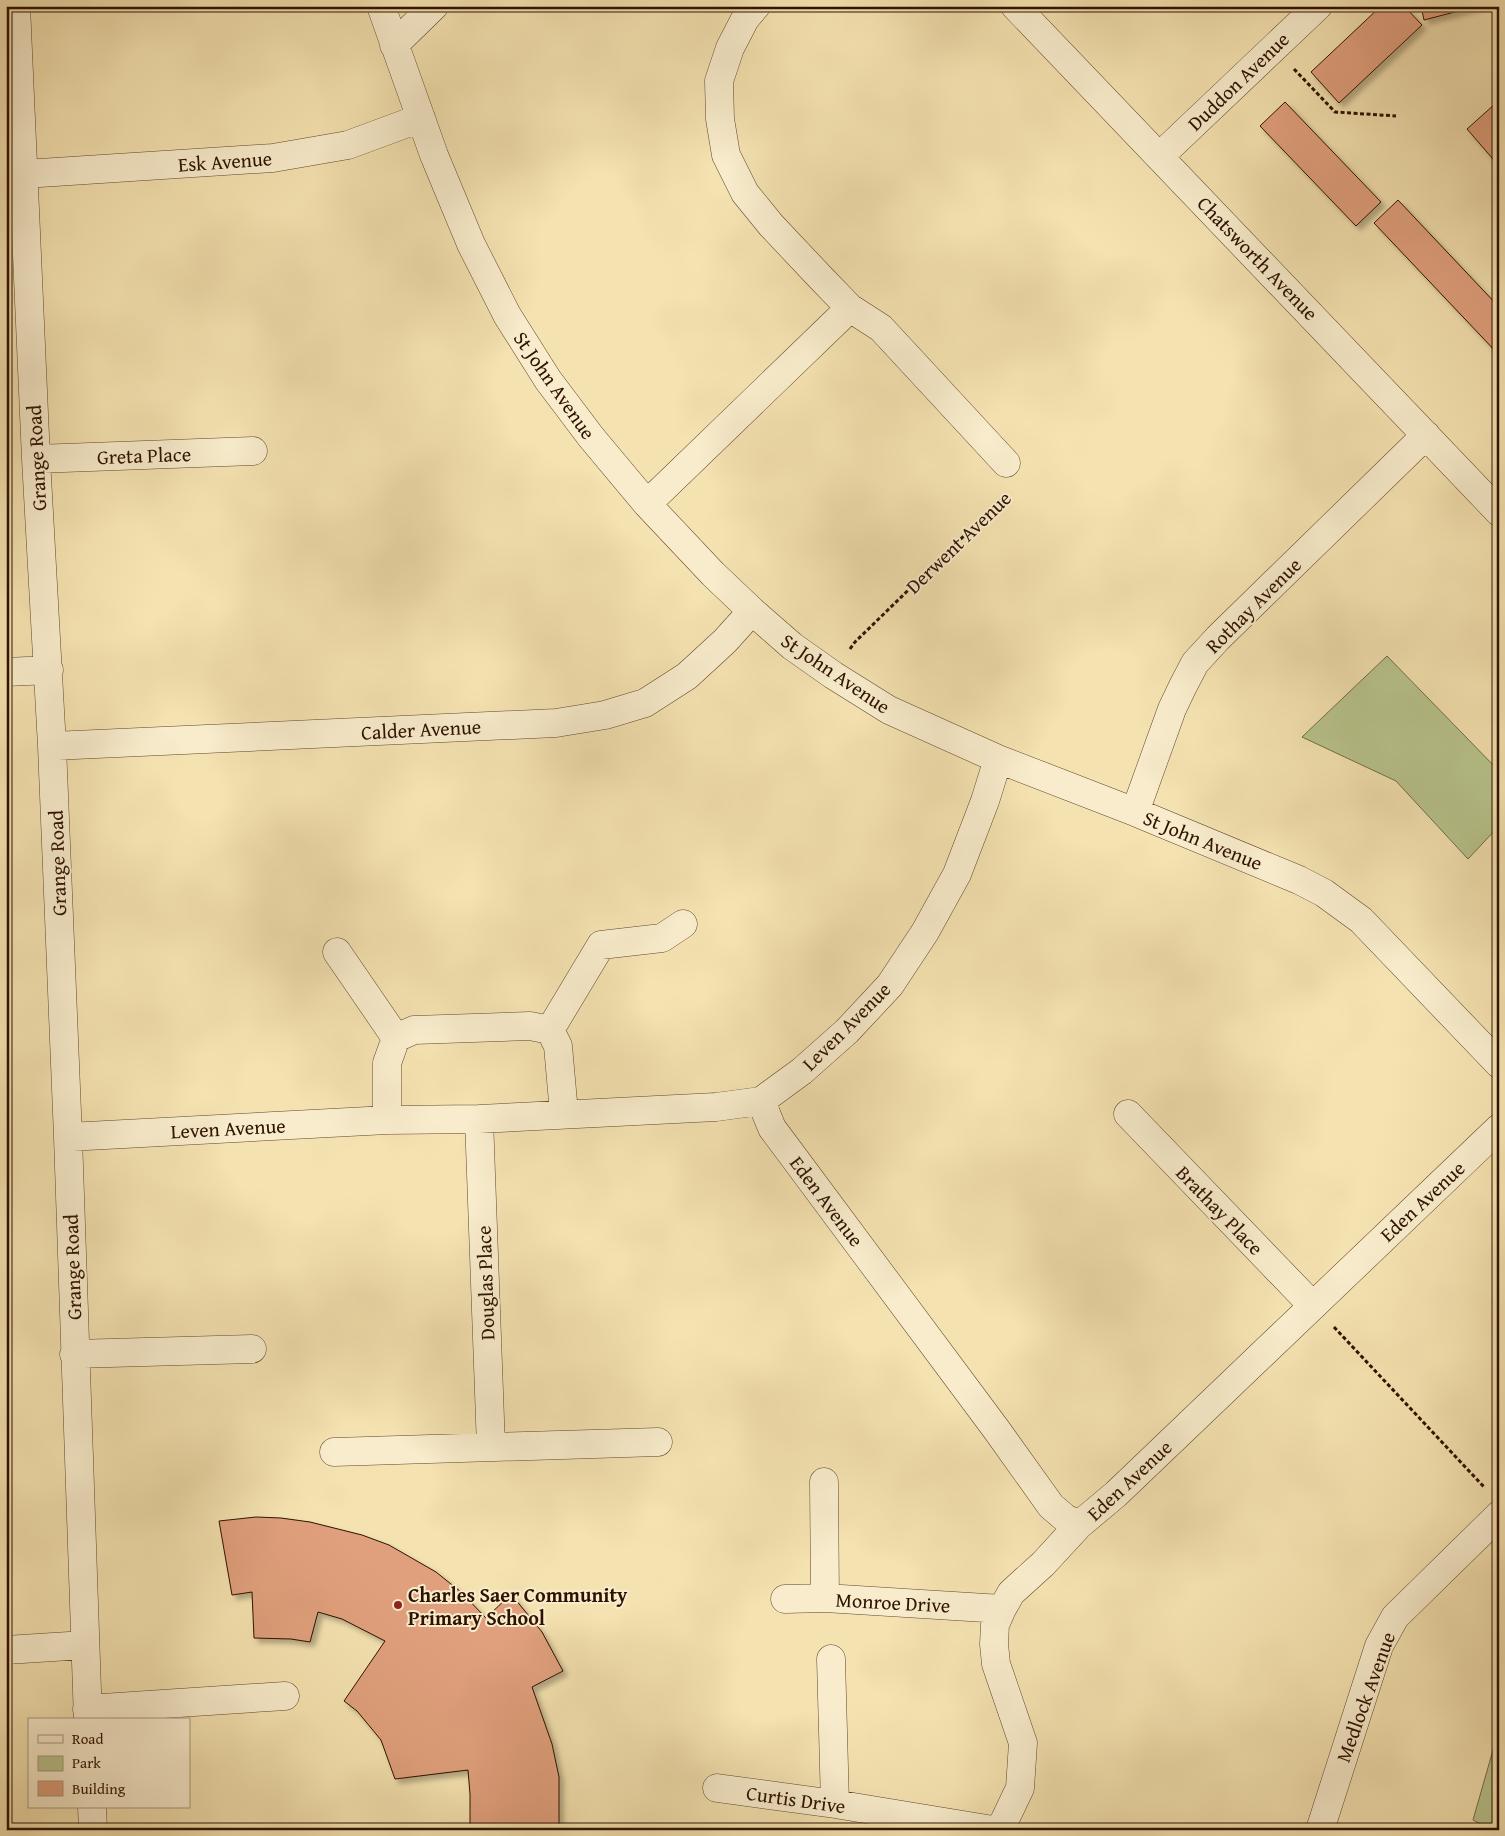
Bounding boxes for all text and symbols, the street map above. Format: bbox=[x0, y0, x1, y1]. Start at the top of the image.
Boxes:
street label: Duddon Avenue bbox=[1181, 25, 1295, 137]
street label: Esk Avenue bbox=[177, 143, 273, 179]
street label: Chatsworth Avenue bbox=[1191, 189, 1325, 327]
street label: St John Avenue bbox=[507, 325, 603, 445]
street label: Grange Road bbox=[19, 404, 53, 512]
street label: Greta Place bbox=[96, 439, 192, 471]
street label: Derwent Avenue bbox=[899, 484, 1017, 600]
street label: Rothay Avenue bbox=[1198, 550, 1308, 660]
street label: St John Avenue bbox=[776, 626, 896, 720]
street label: Calder Avenue bbox=[360, 711, 482, 747]
street label: St John Avenue bbox=[1139, 803, 1267, 877]
street label: Grange Road bbox=[41, 809, 73, 917]
street label: Leven Avenue bbox=[795, 975, 897, 1077]
street label: Leven Avenue bbox=[170, 1111, 286, 1145]
street label: Eden Avenue bbox=[783, 1149, 871, 1253]
street label: Eden Avenue bbox=[1373, 1154, 1471, 1248]
street label: Brathay Place bbox=[1170, 1159, 1270, 1261]
street label: Grange Road bbox=[56, 1213, 88, 1321]
street label: Douglas Place bbox=[469, 1225, 501, 1341]
street label: Eden Avenue bbox=[1080, 1433, 1178, 1527]
place label: Charles Saer Community Primary School bbox=[408, 1580, 628, 1632]
street label: Monroe Drive bbox=[835, 1585, 951, 1619]
marker: Charles Saer Community Primary School bbox=[392, 1599, 404, 1611]
street label: Medlock Avenue bbox=[1328, 1628, 1402, 1766]
legend bbox=[28, 1718, 190, 1808]
text: Road bbox=[72, 1728, 103, 1749]
text: Park bbox=[72, 1752, 101, 1773]
text: Building bbox=[72, 1778, 126, 1799]
street label: Curtis Drive bbox=[745, 1778, 847, 1820]

